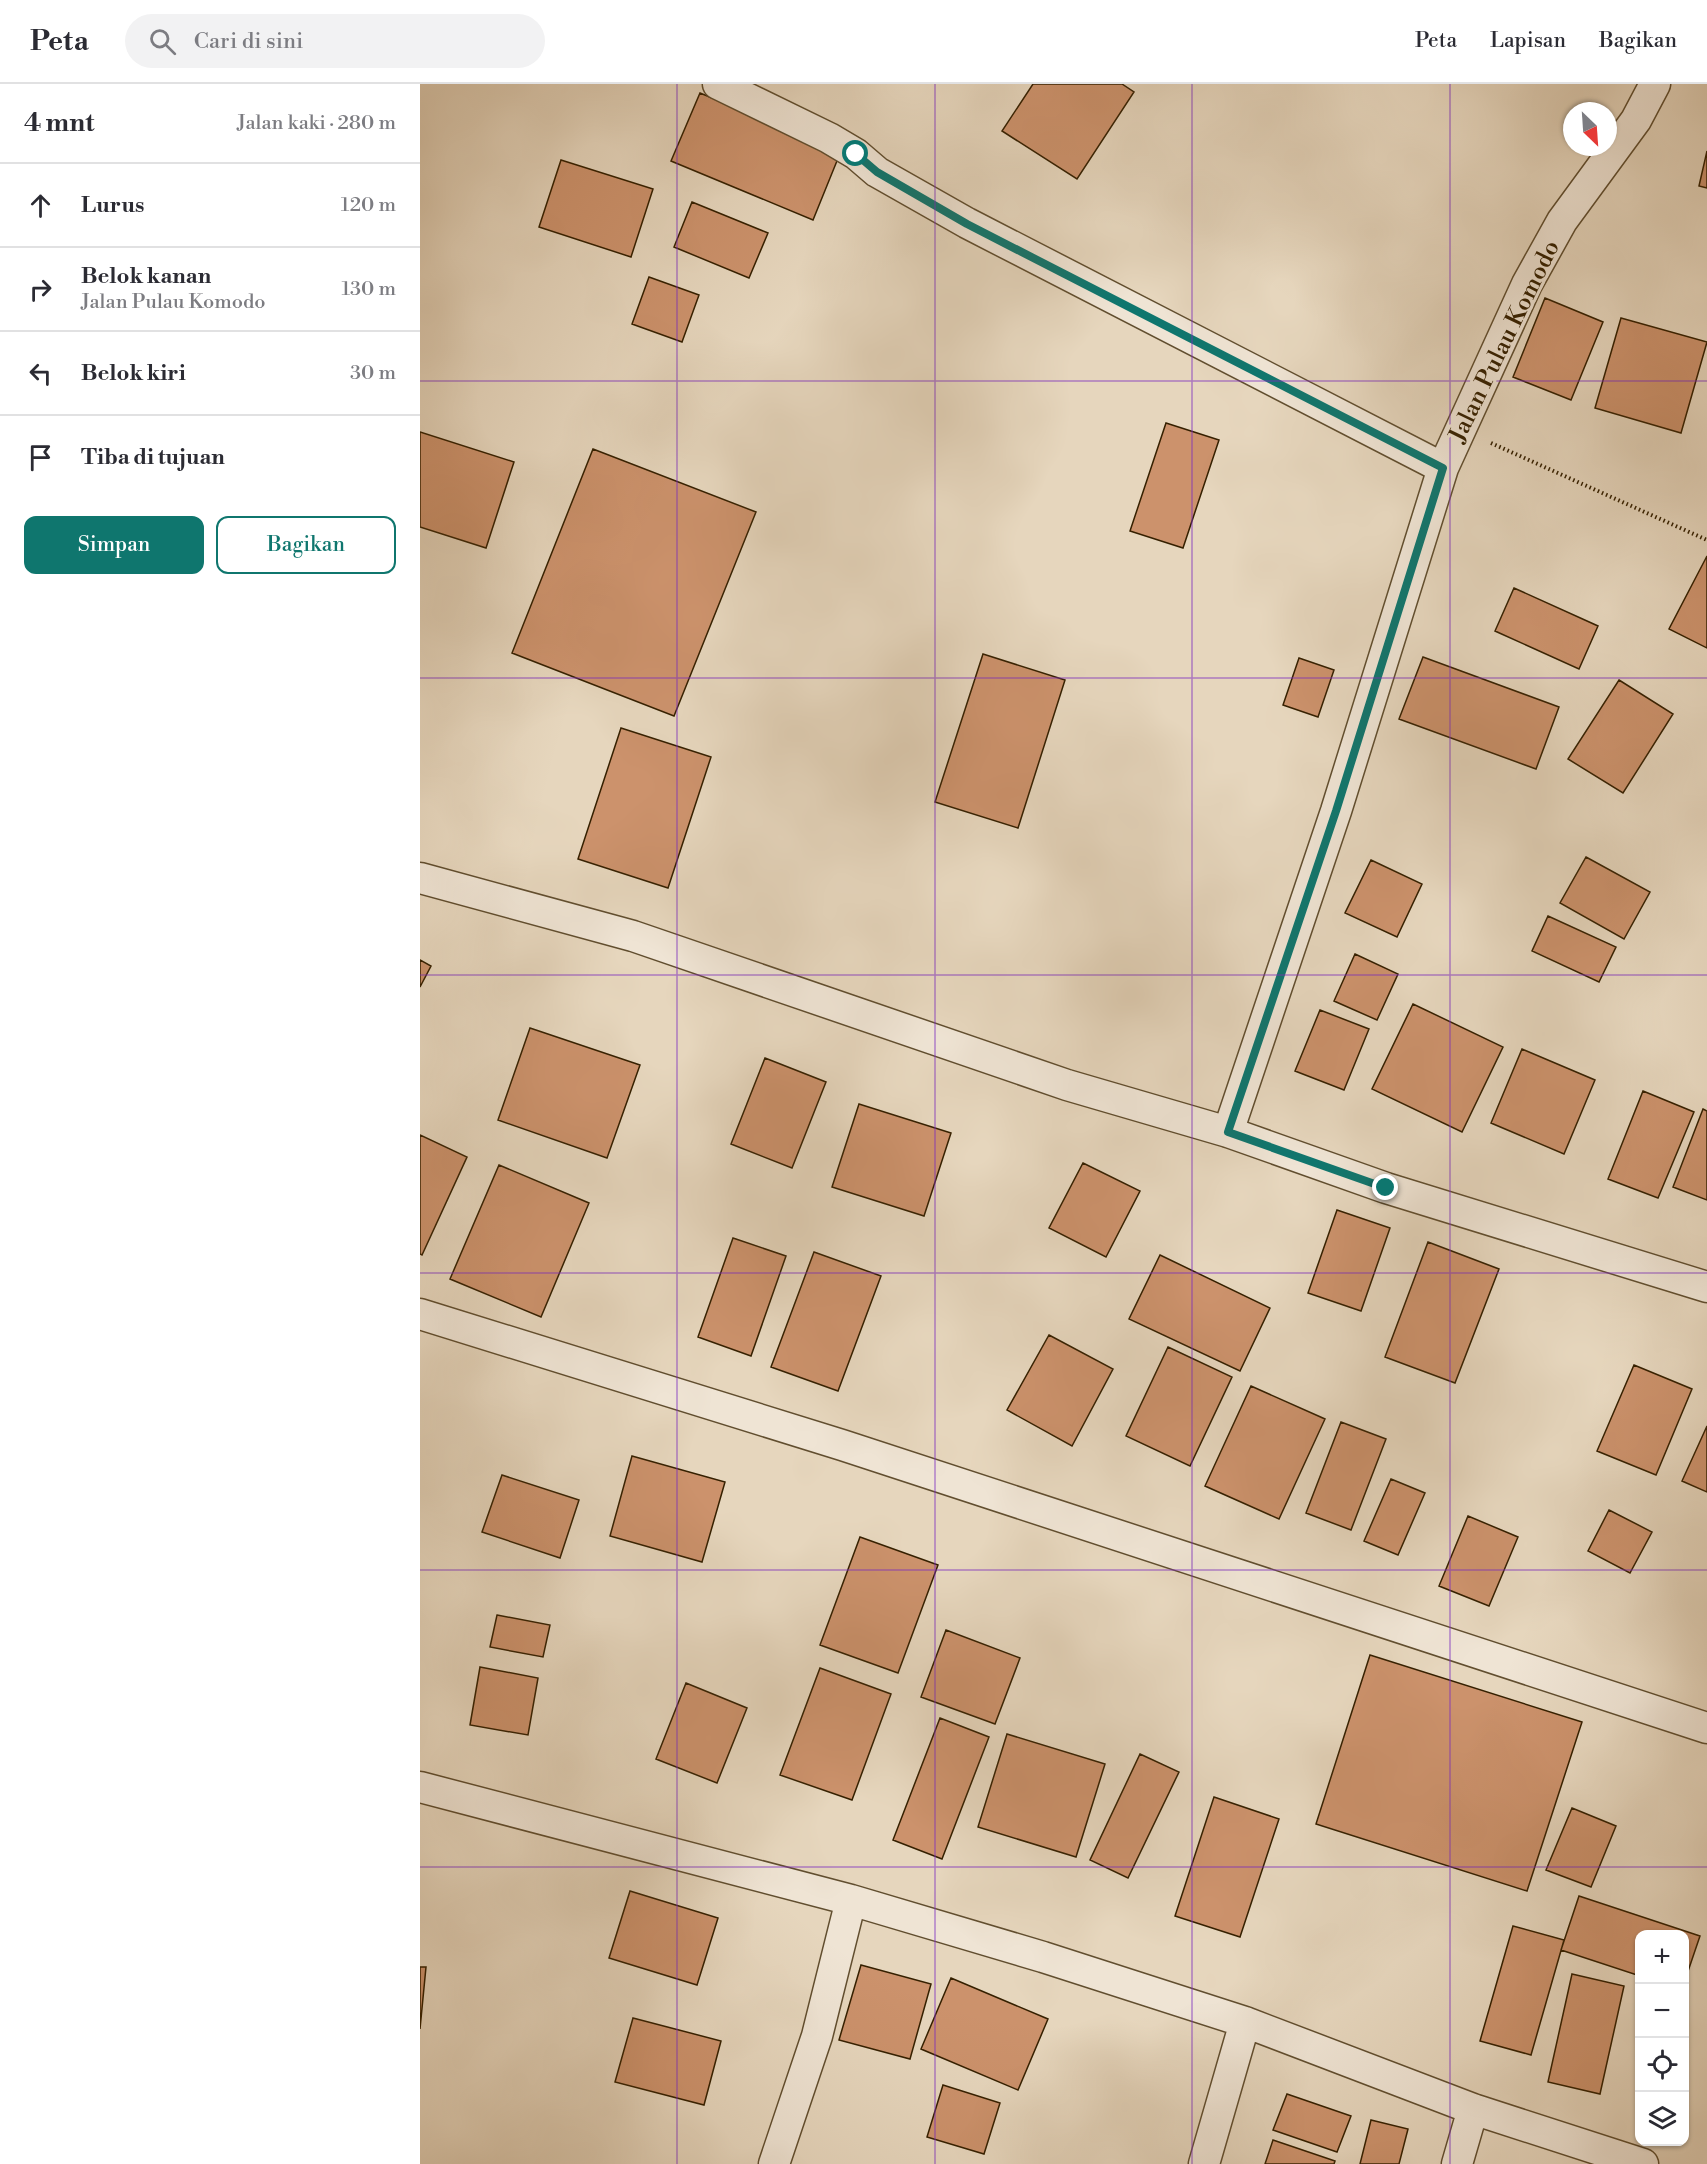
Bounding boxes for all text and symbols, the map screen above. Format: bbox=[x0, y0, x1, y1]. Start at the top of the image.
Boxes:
search box bbox=[125, 14, 545, 68]
text: Peta bbox=[30, 24, 89, 59]
icon: search bbox=[146, 25, 179, 58]
text: Cari di sini bbox=[194, 28, 303, 55]
text: Peta bbox=[1415, 28, 1457, 54]
text: Lapisan bbox=[1490, 28, 1566, 54]
text: Bagikan bbox=[1599, 28, 1677, 54]
north arrow bbox=[1563, 102, 1617, 156]
text: 4 mnt bbox=[24, 107, 94, 139]
text: Jalan kaki · 280 m bbox=[237, 111, 396, 136]
route start bbox=[842, 140, 868, 166]
icon: ahead bbox=[24, 189, 57, 222]
text: Lurus bbox=[81, 192, 144, 219]
text: 120 m bbox=[341, 193, 396, 218]
street label: Jalan Pulau Komodo bbox=[1442, 235, 1567, 448]
text: Belok kanan bbox=[81, 263, 211, 290]
icon: right bbox=[24, 273, 57, 306]
text: 130 m bbox=[341, 277, 396, 302]
text: Jalan Pulau Komodo bbox=[81, 290, 266, 315]
icon: left bbox=[24, 357, 57, 390]
text: Belok kiri bbox=[81, 360, 186, 387]
text: 30 m bbox=[350, 361, 396, 386]
icon: arrive bbox=[24, 441, 57, 474]
text: Tiba di tujuan bbox=[81, 444, 225, 471]
button: Simpan bbox=[24, 516, 204, 574]
button: Bagikan bbox=[216, 516, 396, 574]
route end bbox=[1372, 1174, 1398, 1200]
map controls bbox=[1635, 1930, 1689, 2146]
button: + bbox=[1635, 1930, 1689, 1984]
button: − bbox=[1635, 1984, 1689, 2038]
button: locate bbox=[1635, 2038, 1689, 2092]
button: layers bbox=[1635, 2092, 1689, 2146]

